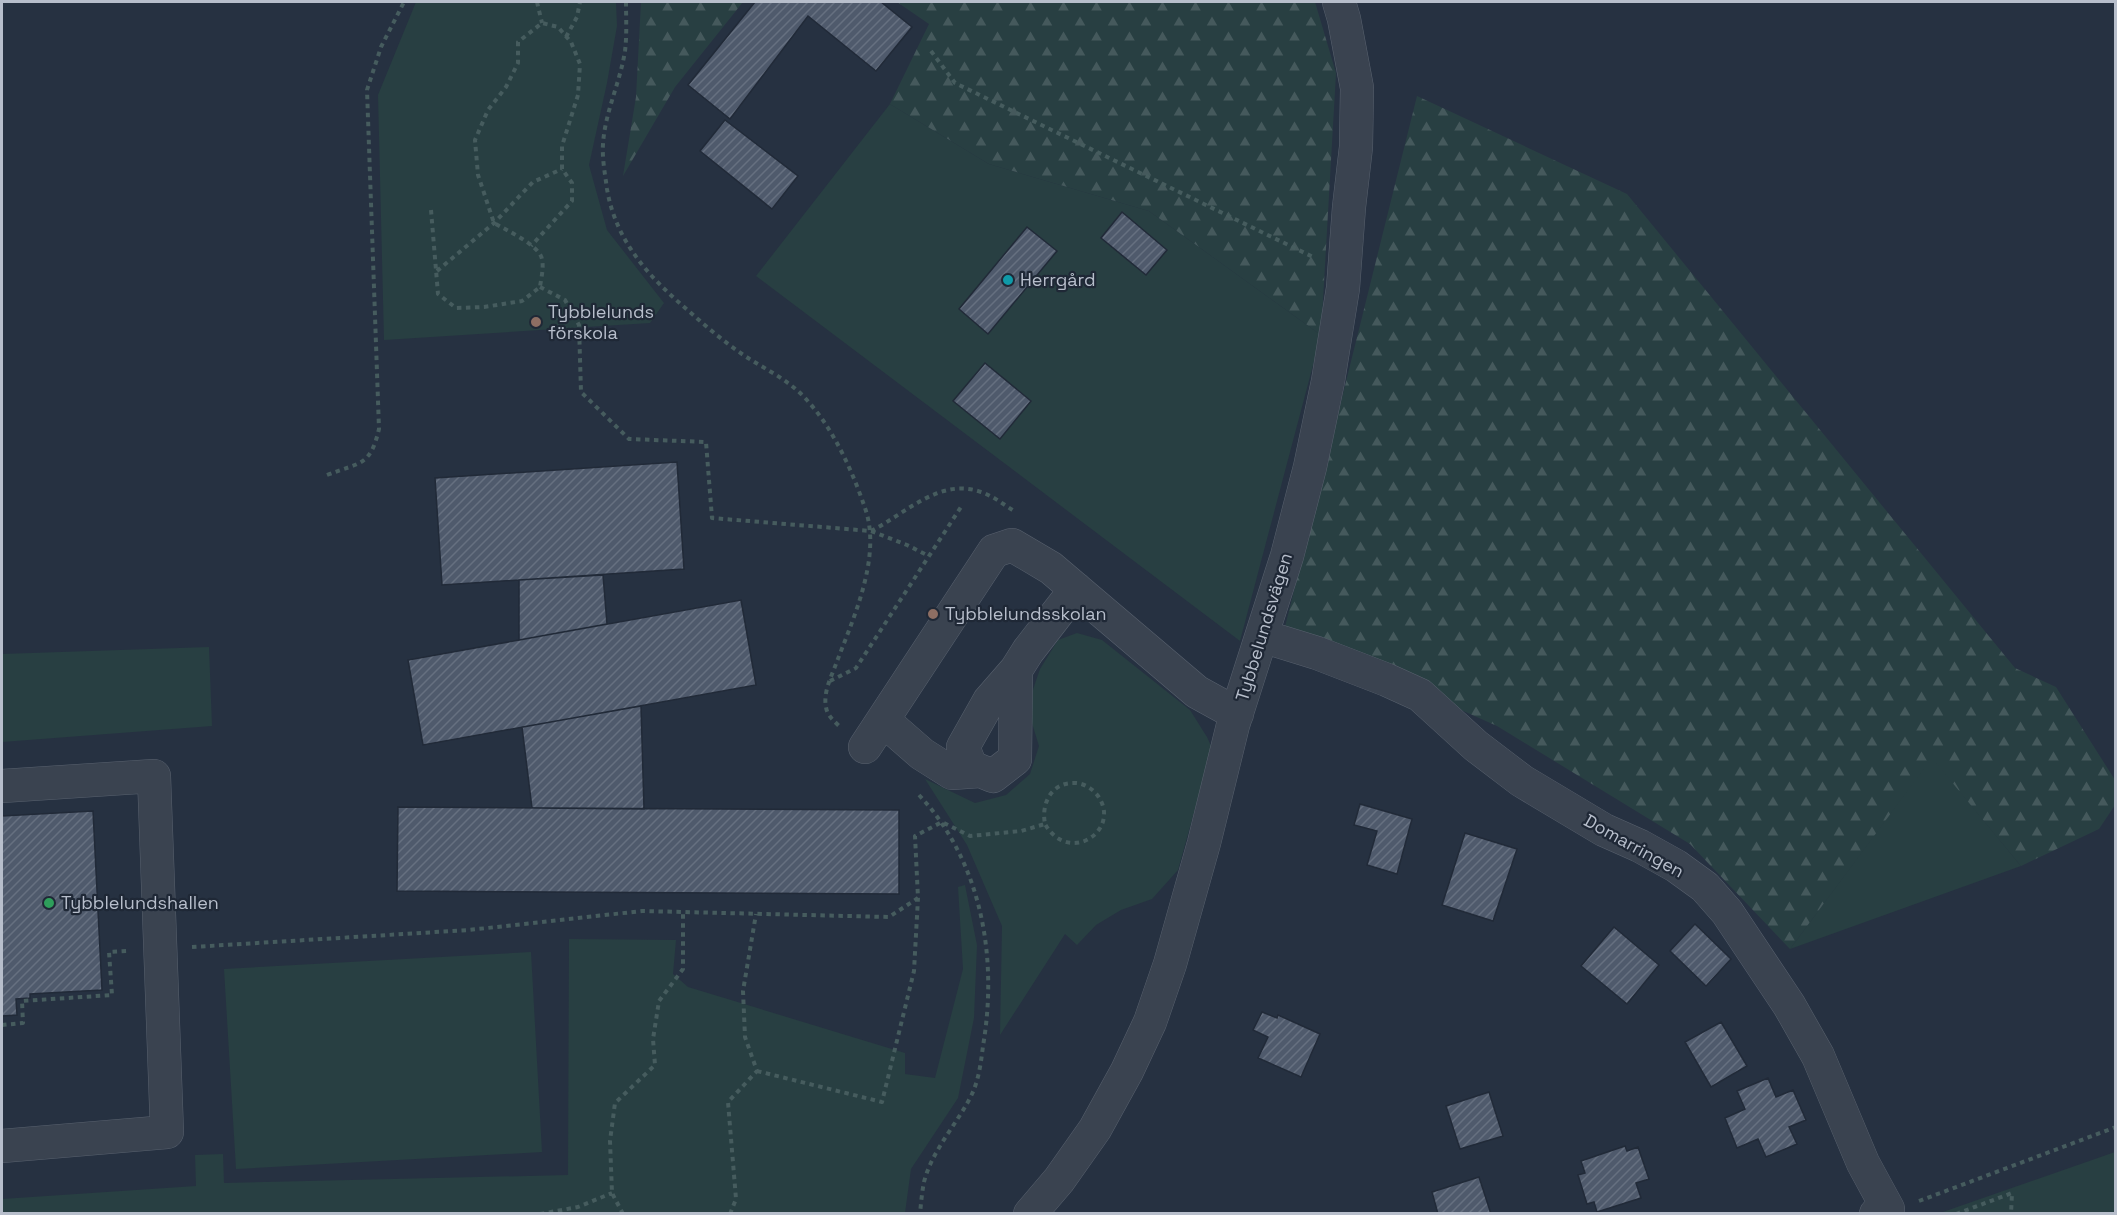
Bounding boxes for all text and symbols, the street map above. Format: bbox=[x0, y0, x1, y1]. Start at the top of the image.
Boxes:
place label: Herrgård bbox=[1020, 268, 1096, 291]
marker: Herrgård bbox=[1001, 273, 1015, 287]
place label: Tybblelunds förskola bbox=[548, 300, 654, 344]
marker: Tybblelunds förskola bbox=[529, 315, 543, 329]
street label: Tybbelundsvägen bbox=[1230, 550, 1297, 704]
place label: Tybblelundsskolan bbox=[945, 602, 1107, 625]
marker: Tybblelundsskolan bbox=[926, 607, 940, 621]
street label: Domarringen bbox=[1580, 809, 1688, 883]
place label: Tybblelundshallen bbox=[61, 891, 219, 914]
marker: Tybblelundshallen bbox=[42, 896, 56, 910]

